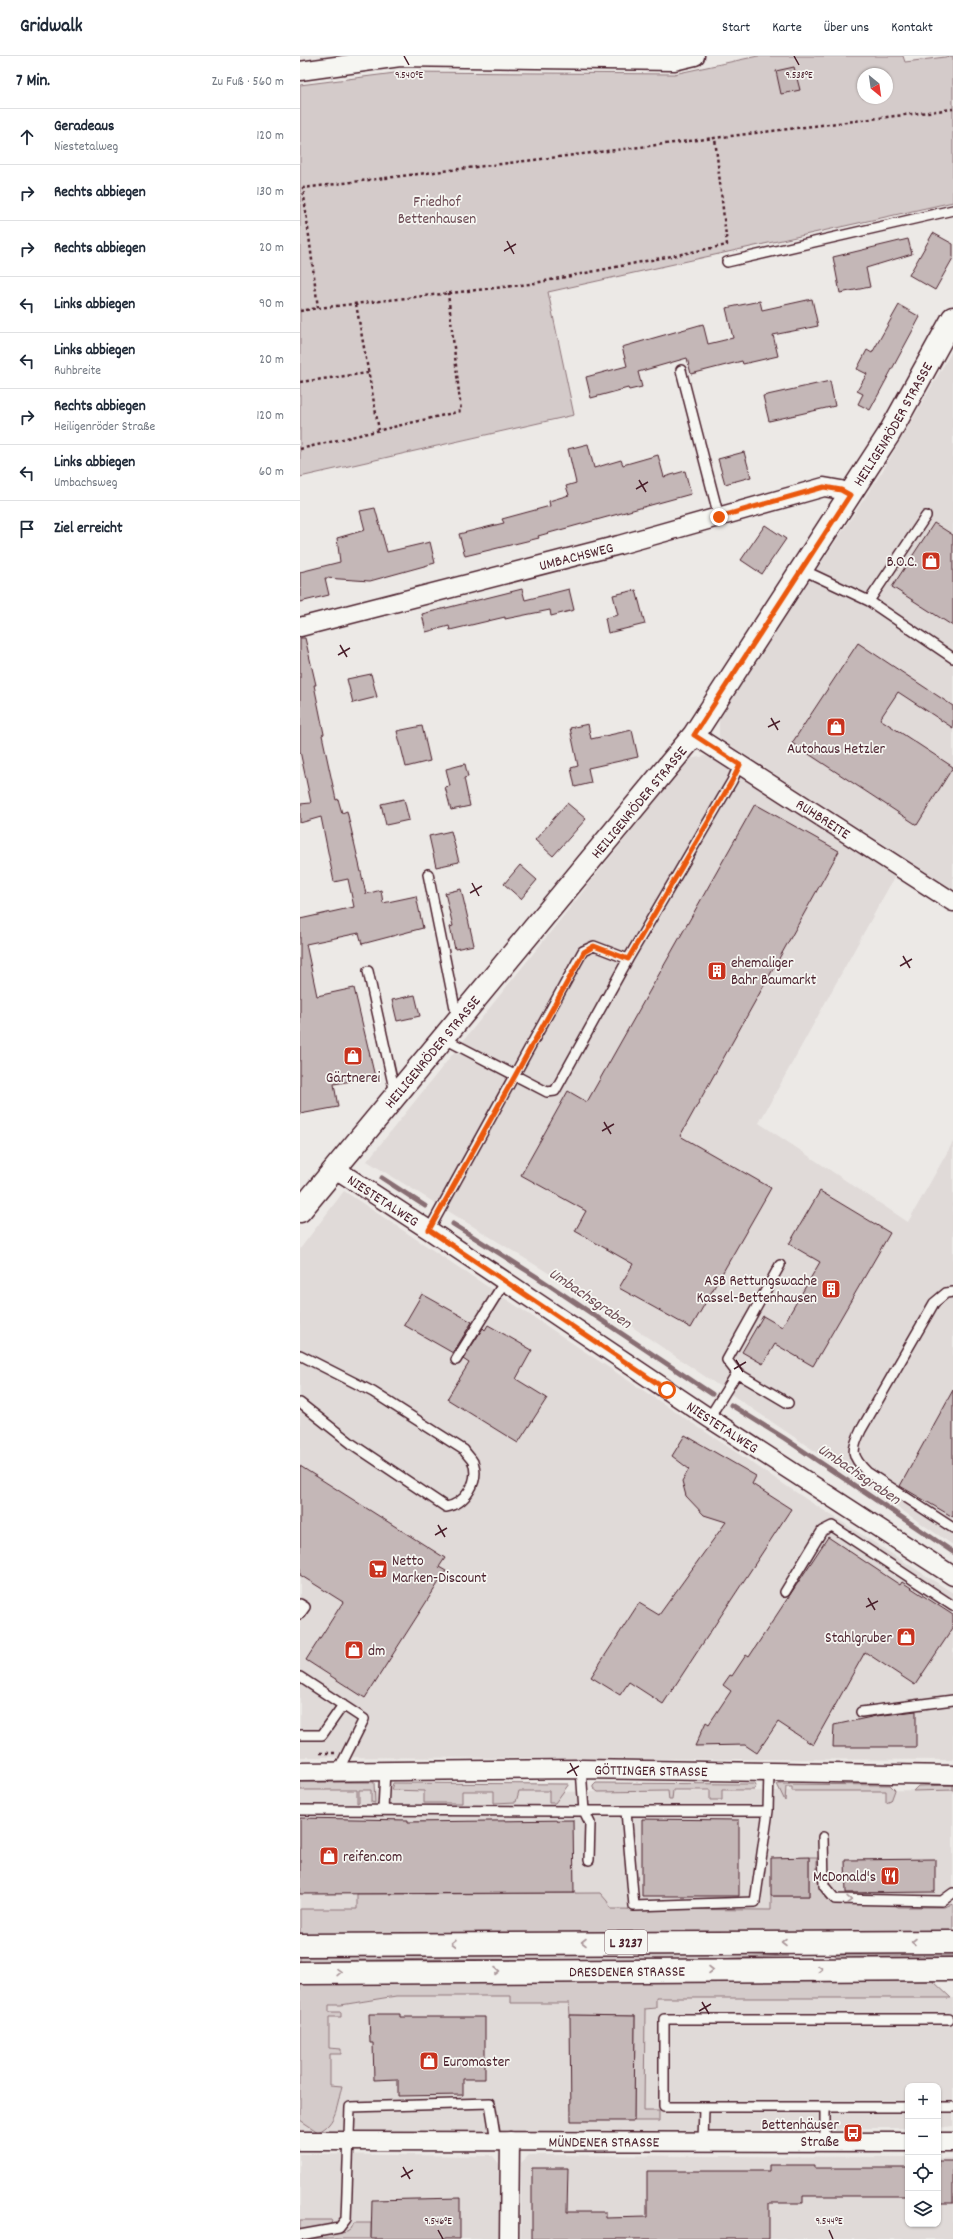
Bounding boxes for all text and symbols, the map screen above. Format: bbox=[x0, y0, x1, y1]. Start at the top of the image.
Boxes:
text: Gridwalk bbox=[20, 14, 83, 41]
text: Start bbox=[722, 18, 750, 38]
text: Karte bbox=[772, 18, 802, 38]
text: Über uns bbox=[824, 18, 869, 38]
text: Kontakt bbox=[891, 18, 933, 38]
north arrow bbox=[857, 68, 893, 104]
text: 9.540°E bbox=[395, 69, 424, 83]
text: 9.538°E bbox=[785, 69, 813, 83]
text: 7 Min. bbox=[16, 70, 50, 94]
text: Zu Fuß · 560 m bbox=[212, 73, 284, 92]
text: Geradeaus bbox=[54, 116, 114, 138]
icon: ahead bbox=[16, 126, 38, 148]
text: 120 m bbox=[256, 127, 284, 146]
text: Niestetalweg bbox=[54, 138, 118, 157]
icon: right bbox=[16, 182, 38, 204]
text: Rechts abbiegen bbox=[54, 182, 146, 204]
text: 130 m bbox=[256, 183, 284, 202]
park label: Friedhof Bettenhausen bbox=[398, 192, 476, 231]
icon: right bbox=[16, 238, 38, 260]
text: Rechts abbiegen bbox=[54, 238, 146, 260]
text: 20 m bbox=[259, 239, 284, 258]
icon: left bbox=[16, 294, 38, 316]
text: Links abbiegen bbox=[54, 294, 135, 316]
text: 90 m bbox=[259, 295, 284, 314]
text: Links abbiegen bbox=[54, 340, 135, 362]
icon: left bbox=[16, 350, 38, 372]
text: 20 m bbox=[259, 351, 284, 370]
street label: HEILIGENRÖDER STRASSE bbox=[849, 359, 940, 491]
text: Ruhbreite bbox=[54, 362, 101, 381]
text: Rechts abbiegen bbox=[54, 396, 146, 418]
icon: right bbox=[16, 406, 38, 428]
text: 120 m bbox=[256, 407, 284, 426]
text: Heiligenröder Straße bbox=[54, 418, 155, 437]
text: Links abbiegen bbox=[54, 452, 135, 474]
icon: left bbox=[16, 462, 38, 484]
text: 60 m bbox=[259, 463, 284, 482]
text: Umbachsweg bbox=[54, 474, 117, 493]
route end bbox=[710, 508, 728, 526]
icon: arrive bbox=[16, 518, 38, 540]
text: Ziel erreicht bbox=[54, 518, 122, 540]
street label: UMBACHSWEG bbox=[537, 538, 616, 578]
shop icon: B.O.C. bbox=[920, 550, 942, 572]
place label: B.O.C. bbox=[886, 552, 917, 574]
shop icon: Autohaus Hetzler bbox=[825, 716, 847, 738]
place label: Autohaus Hetzler bbox=[787, 739, 886, 761]
street label: HEILIGENRÖDER STRASSE bbox=[587, 742, 694, 864]
street label: RUHBREITE bbox=[791, 794, 854, 846]
place label: ehemaliger Bahr Baumarkt bbox=[731, 953, 817, 992]
building icon: ehemaliger Bahr Baumarkt bbox=[706, 960, 728, 982]
street label: HEILIGENRÖDER STRASSE bbox=[380, 991, 487, 1114]
shop icon: Gärtnerei bbox=[342, 1045, 364, 1067]
place label: Gärtnerei bbox=[326, 1068, 381, 1090]
street label: NIESTETALWEG bbox=[342, 1170, 423, 1233]
water label: Umbachsgraben bbox=[544, 1263, 636, 1336]
place label: ASB Rettungswache Kassel-Bettenhausen bbox=[697, 1271, 817, 1310]
building icon: ASB Rettungswache Kassel-Bettenhausen bbox=[820, 1278, 842, 1300]
route start bbox=[658, 1381, 676, 1399]
street label: NIESTETALWEG bbox=[681, 1397, 762, 1460]
water label: Umbachsgraben bbox=[813, 1439, 905, 1512]
place label: Netto Marken-Discount bbox=[392, 1551, 487, 1590]
supermarket icon: Netto Marken-Discount bbox=[367, 1558, 389, 1580]
shop icon: Stahlgruber bbox=[895, 1626, 917, 1648]
place label: Stahlgruber bbox=[825, 1628, 892, 1650]
shop icon: dm bbox=[343, 1639, 365, 1661]
place label: dm bbox=[368, 1641, 385, 1663]
street label: GÖTTINGER STRASSE bbox=[594, 1760, 708, 1784]
shop icon: reifen.com bbox=[318, 1845, 340, 1867]
place label: reifen.com bbox=[343, 1847, 402, 1869]
restaurant icon: McDonald's bbox=[879, 1865, 901, 1887]
place label: McDonald's bbox=[813, 1867, 876, 1889]
one-way arrow bbox=[846, 1896, 852, 1904]
road number: L 3237 bbox=[605, 1930, 647, 1954]
one-way arrow bbox=[581, 1938, 587, 1947]
one-way arrow bbox=[781, 1938, 787, 1946]
one-way arrow bbox=[911, 1938, 917, 1946]
one-way arrow bbox=[451, 1939, 457, 1947]
street label: DRESDENER STRASSE bbox=[569, 1962, 685, 1984]
one-way arrow bbox=[817, 1965, 823, 1973]
one-way arrow bbox=[708, 1966, 714, 1974]
one-way arrow bbox=[494, 1967, 500, 1975]
one-way arrow bbox=[336, 1968, 342, 1976]
shop icon: Euromaster bbox=[418, 2050, 440, 2072]
place label: Euromaster bbox=[443, 2052, 510, 2074]
map controls bbox=[905, 2083, 941, 2227]
button: + bbox=[905, 2083, 941, 2119]
place label: Bettenhäuser Straße bbox=[761, 2115, 839, 2154]
button: − bbox=[905, 2119, 941, 2155]
bus stop icon: Bettenhäuser Straße bbox=[842, 2122, 864, 2144]
street label: MÜNDENER STRASSE bbox=[549, 2132, 660, 2155]
button: locate bbox=[905, 2155, 941, 2191]
button: layers bbox=[905, 2191, 941, 2227]
text: 9.546°E bbox=[424, 2215, 452, 2229]
text: 9.544°E bbox=[816, 2215, 843, 2229]

